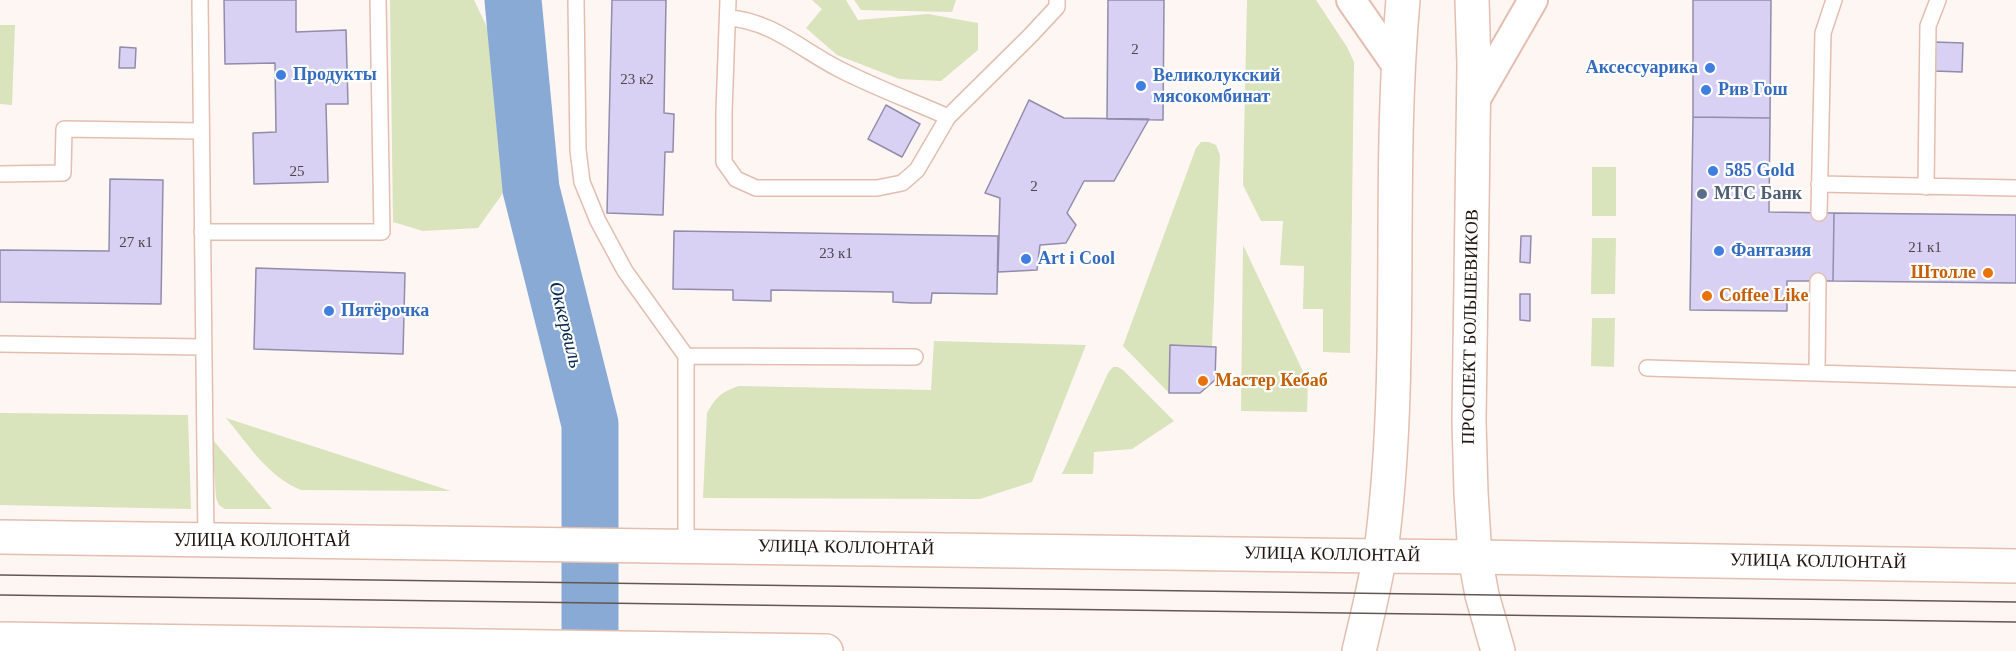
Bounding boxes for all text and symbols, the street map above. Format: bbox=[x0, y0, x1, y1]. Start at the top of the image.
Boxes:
house number: 2 bbox=[1131, 41, 1139, 59]
place label: Аксессуарика bbox=[1586, 57, 1698, 79]
marker: Аксессуарика bbox=[1703, 61, 1717, 75]
place label: Продукты bbox=[293, 64, 377, 86]
place label: Великолукский мясокомбинат bbox=[1153, 65, 1280, 107]
marker: Продукты bbox=[274, 68, 288, 82]
house number: 23 к2 bbox=[620, 71, 654, 89]
marker: Великолукский мясокомбинат bbox=[1134, 79, 1148, 93]
place label: Рив Гош bbox=[1718, 79, 1788, 101]
marker: Рив Гош bbox=[1699, 83, 1713, 97]
place label: 585 Gold bbox=[1725, 160, 1795, 182]
house number: 25 bbox=[290, 163, 304, 181]
marker: 585 Gold bbox=[1706, 164, 1720, 178]
house number: 2 bbox=[1030, 178, 1038, 196]
place label: МТС Банк bbox=[1714, 183, 1802, 205]
marker: МТС Банк bbox=[1695, 187, 1709, 201]
street label: ПРОСПЕКТ БОЛЬШЕВИКОВ bbox=[1458, 209, 1484, 445]
house number: 27 к1 bbox=[119, 234, 153, 252]
house number: 21 к1 bbox=[1908, 239, 1942, 257]
place label: Фантазия bbox=[1731, 240, 1811, 262]
marker: Фантазия bbox=[1712, 244, 1726, 258]
house number: 23 к1 bbox=[819, 245, 853, 263]
place label: Art i Cool bbox=[1038, 248, 1115, 270]
marker: Art i Cool bbox=[1019, 252, 1033, 266]
place label: Штолле bbox=[1911, 262, 1976, 284]
marker: Штолле bbox=[1981, 266, 1995, 280]
water label: Оккервиль bbox=[543, 279, 587, 371]
place label: Coffee Like bbox=[1719, 285, 1808, 307]
marker: Coffee Like bbox=[1700, 289, 1714, 303]
place label: Пятёрочка bbox=[341, 300, 429, 322]
marker: Пятёрочка bbox=[322, 304, 336, 318]
place label: Мастер Кебаб bbox=[1215, 370, 1328, 392]
marker: Мастер Кебаб bbox=[1196, 374, 1210, 388]
street label: УЛИЦА КОЛЛОНТАЙ bbox=[174, 530, 350, 552]
street label: УЛИЦА КОЛЛОНТАЙ bbox=[758, 536, 934, 560]
street label: УЛИЦА КОЛЛОНТАЙ bbox=[1244, 543, 1420, 567]
street label: УЛИЦА КОЛЛОНТАЙ bbox=[1730, 550, 1906, 574]

